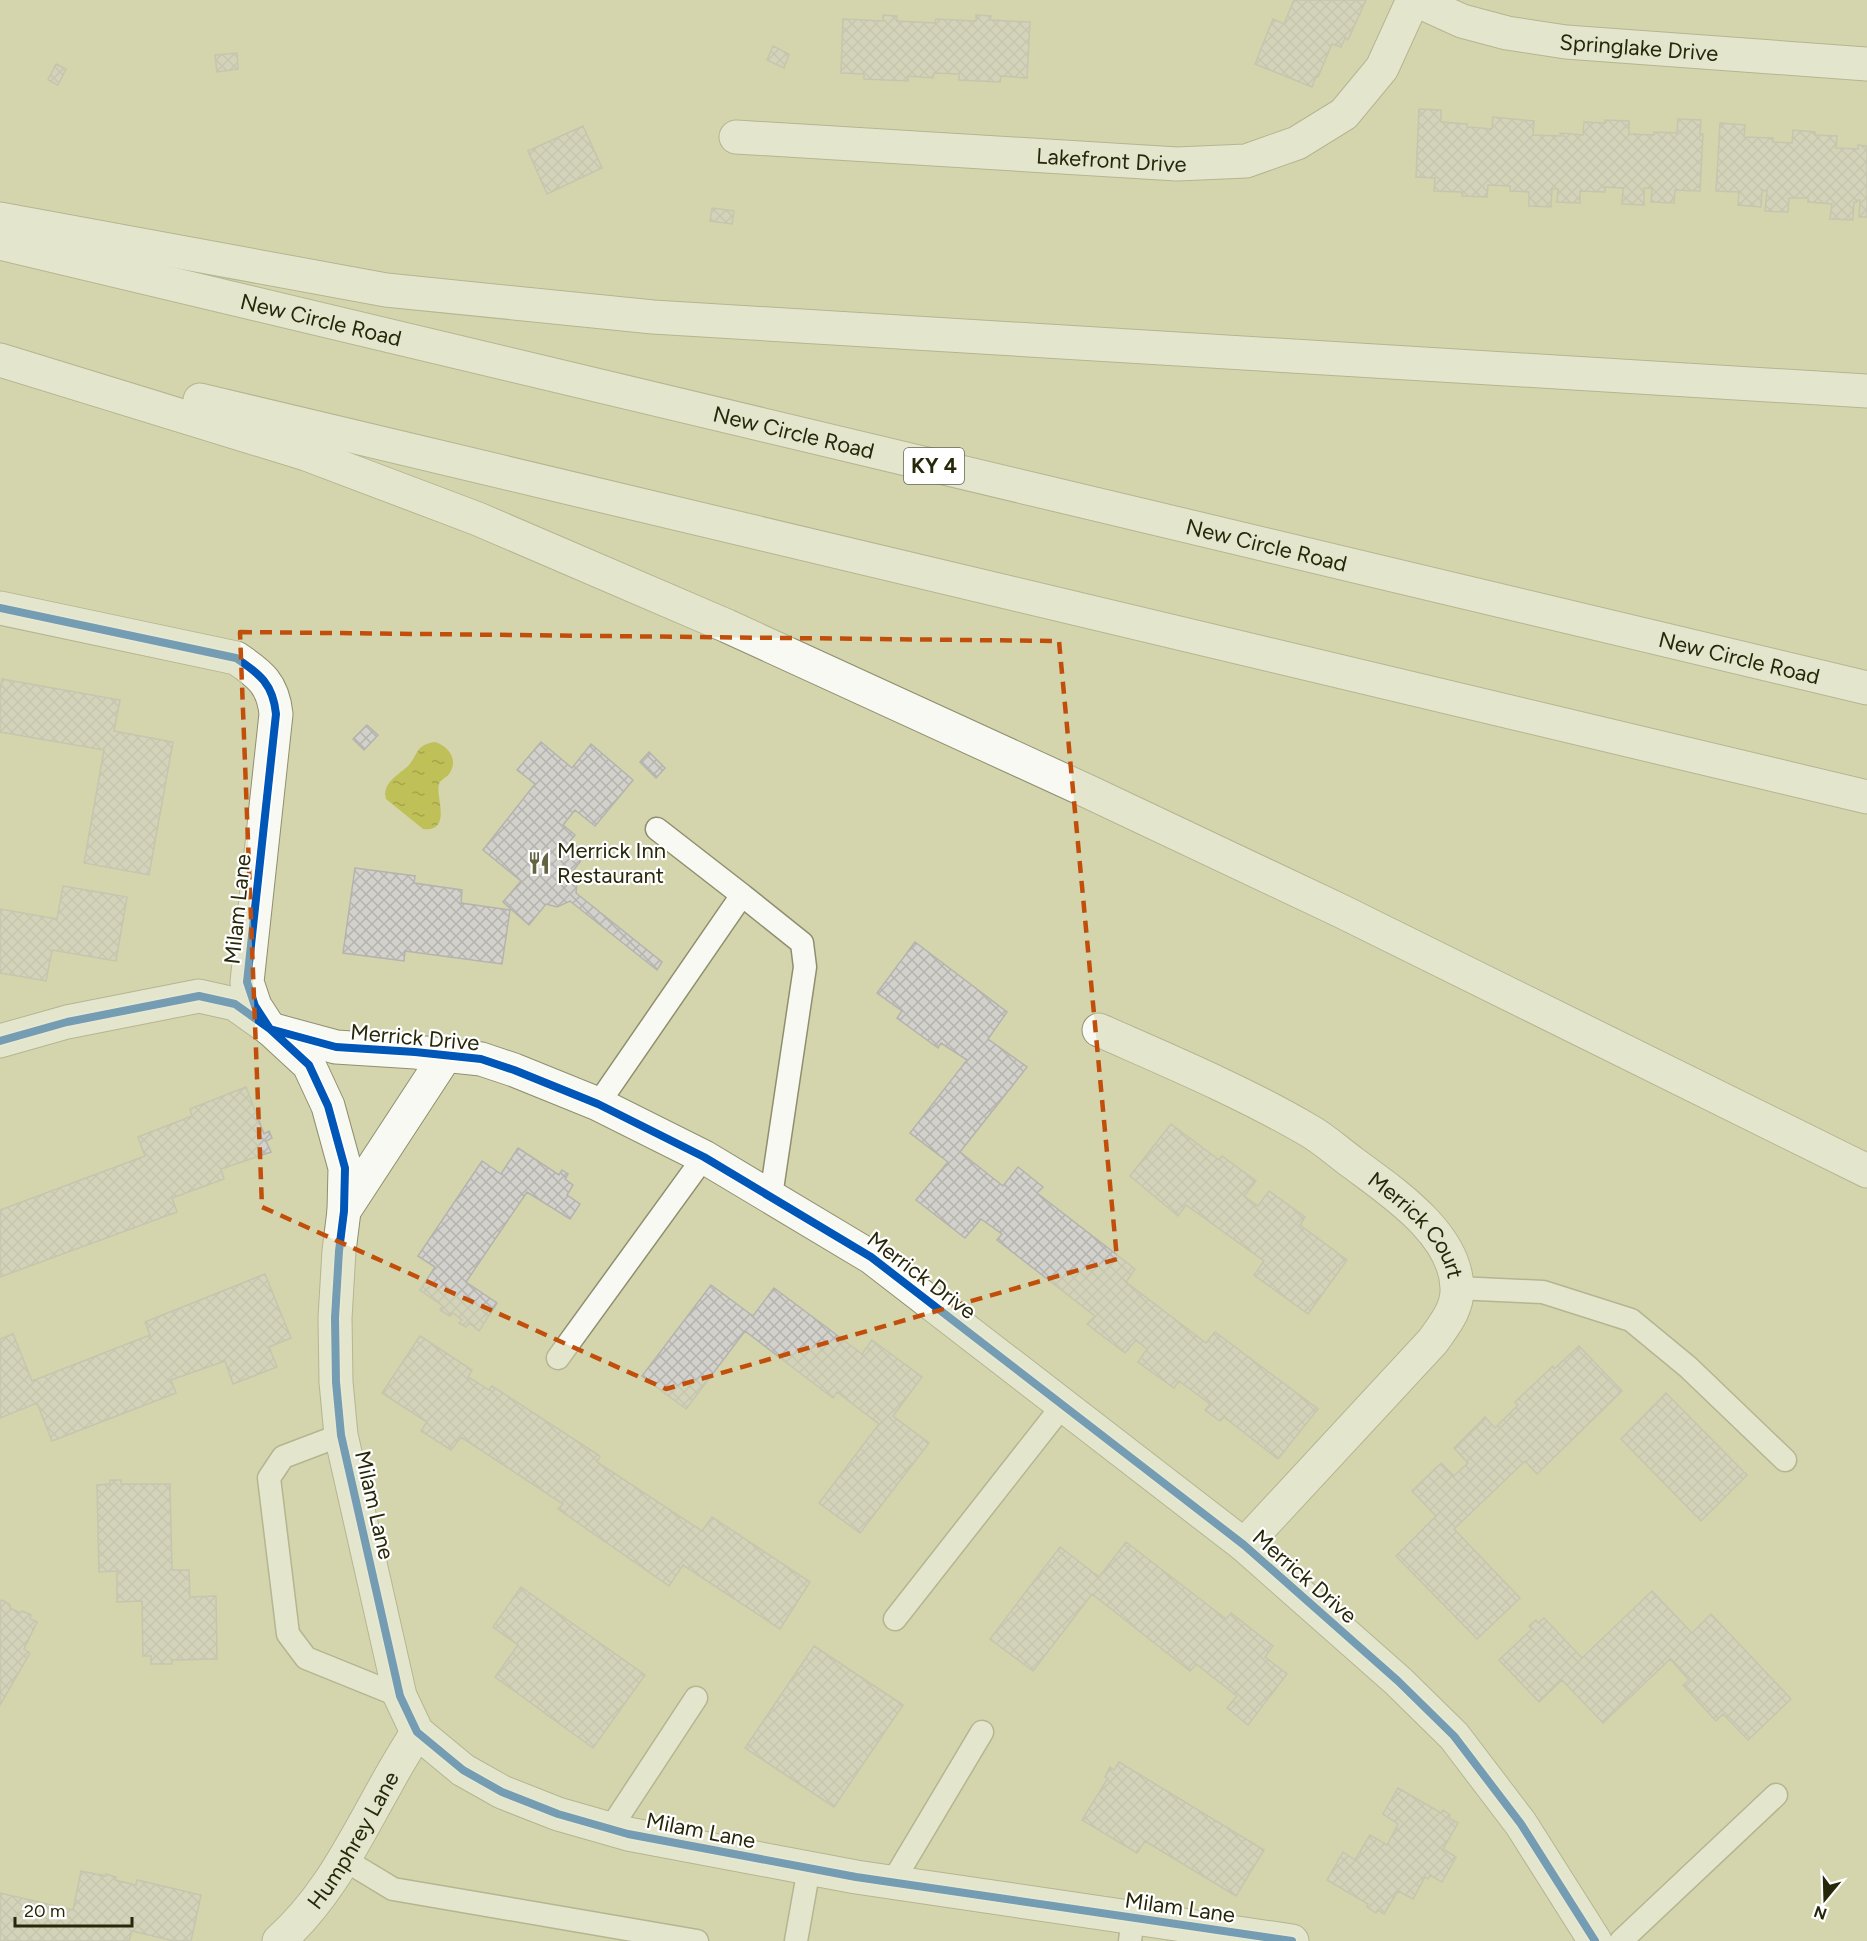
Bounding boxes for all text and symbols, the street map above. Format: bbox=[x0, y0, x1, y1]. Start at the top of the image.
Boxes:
street label: Springlake Drive bbox=[1559, 29, 1719, 67]
street label: Lakefront Drive bbox=[1035, 142, 1187, 178]
street label: New Circle Road bbox=[238, 288, 404, 352]
street label: New Circle Road bbox=[710, 400, 877, 465]
road number: KY 4 bbox=[904, 448, 964, 484]
street label: New Circle Road bbox=[1183, 513, 1350, 578]
street label: New Circle Road bbox=[1656, 626, 1822, 690]
place label: Merrick Inn Restaurant bbox=[557, 837, 666, 889]
restaurant icon: Merrick Inn Restaurant bbox=[526, 850, 552, 876]
street label: Milam Lane bbox=[218, 852, 257, 966]
street label: Merrick Drive bbox=[349, 1018, 481, 1057]
street label: Merrick Court bbox=[1363, 1166, 1469, 1281]
street label: Merrick Drive bbox=[862, 1226, 982, 1325]
street label: Milam Lane bbox=[349, 1448, 400, 1562]
street label: Merrick Drive bbox=[1247, 1524, 1362, 1629]
street label: Humphrey Lane bbox=[302, 1767, 405, 1915]
street label: Milam Lane bbox=[644, 1807, 758, 1854]
north arrow bbox=[1795, 1869, 1855, 1929]
street label: Milam Lane bbox=[1123, 1886, 1237, 1929]
scale bar bbox=[15, 1890, 132, 1928]
text: 20 m bbox=[24, 1900, 65, 1922]
text: N bbox=[1811, 1902, 1829, 1924]

